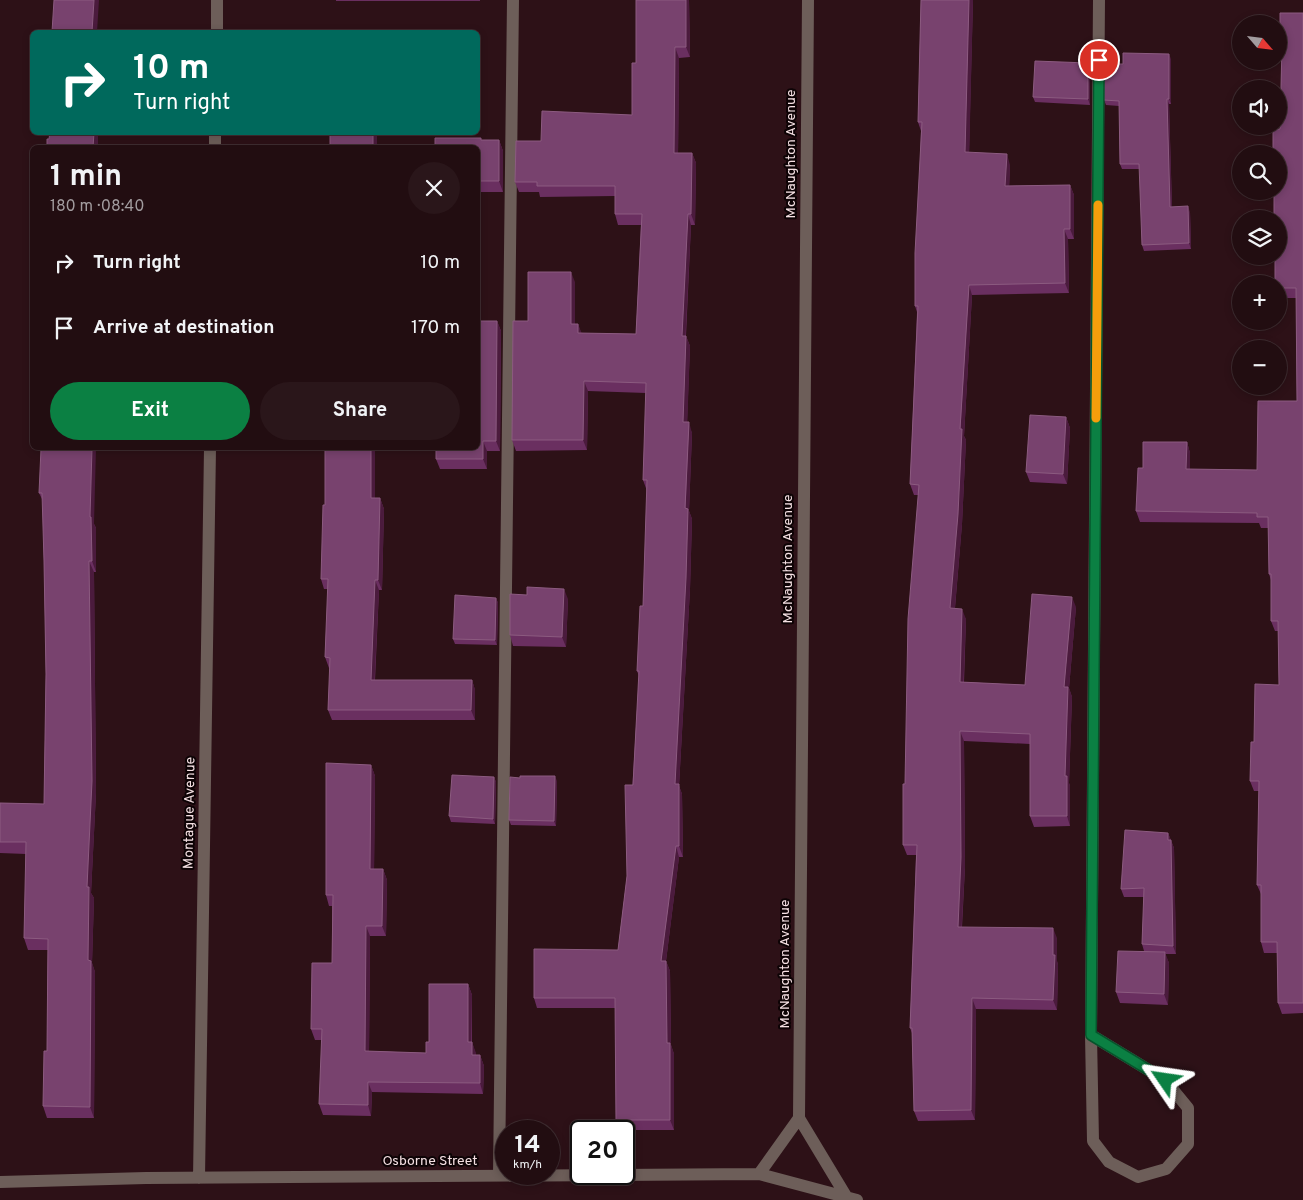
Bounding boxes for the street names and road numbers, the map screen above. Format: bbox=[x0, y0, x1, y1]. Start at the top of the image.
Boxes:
street label: McNaughton Avenue bbox=[783, 90, 800, 218]
street label: McNaughton Avenue bbox=[780, 495, 797, 623]
street label: Montague Avenue bbox=[181, 757, 199, 869]
street label: McNaughton Avenue bbox=[777, 900, 794, 1028]
street label: Osborne Street bbox=[382, 1153, 478, 1170]

